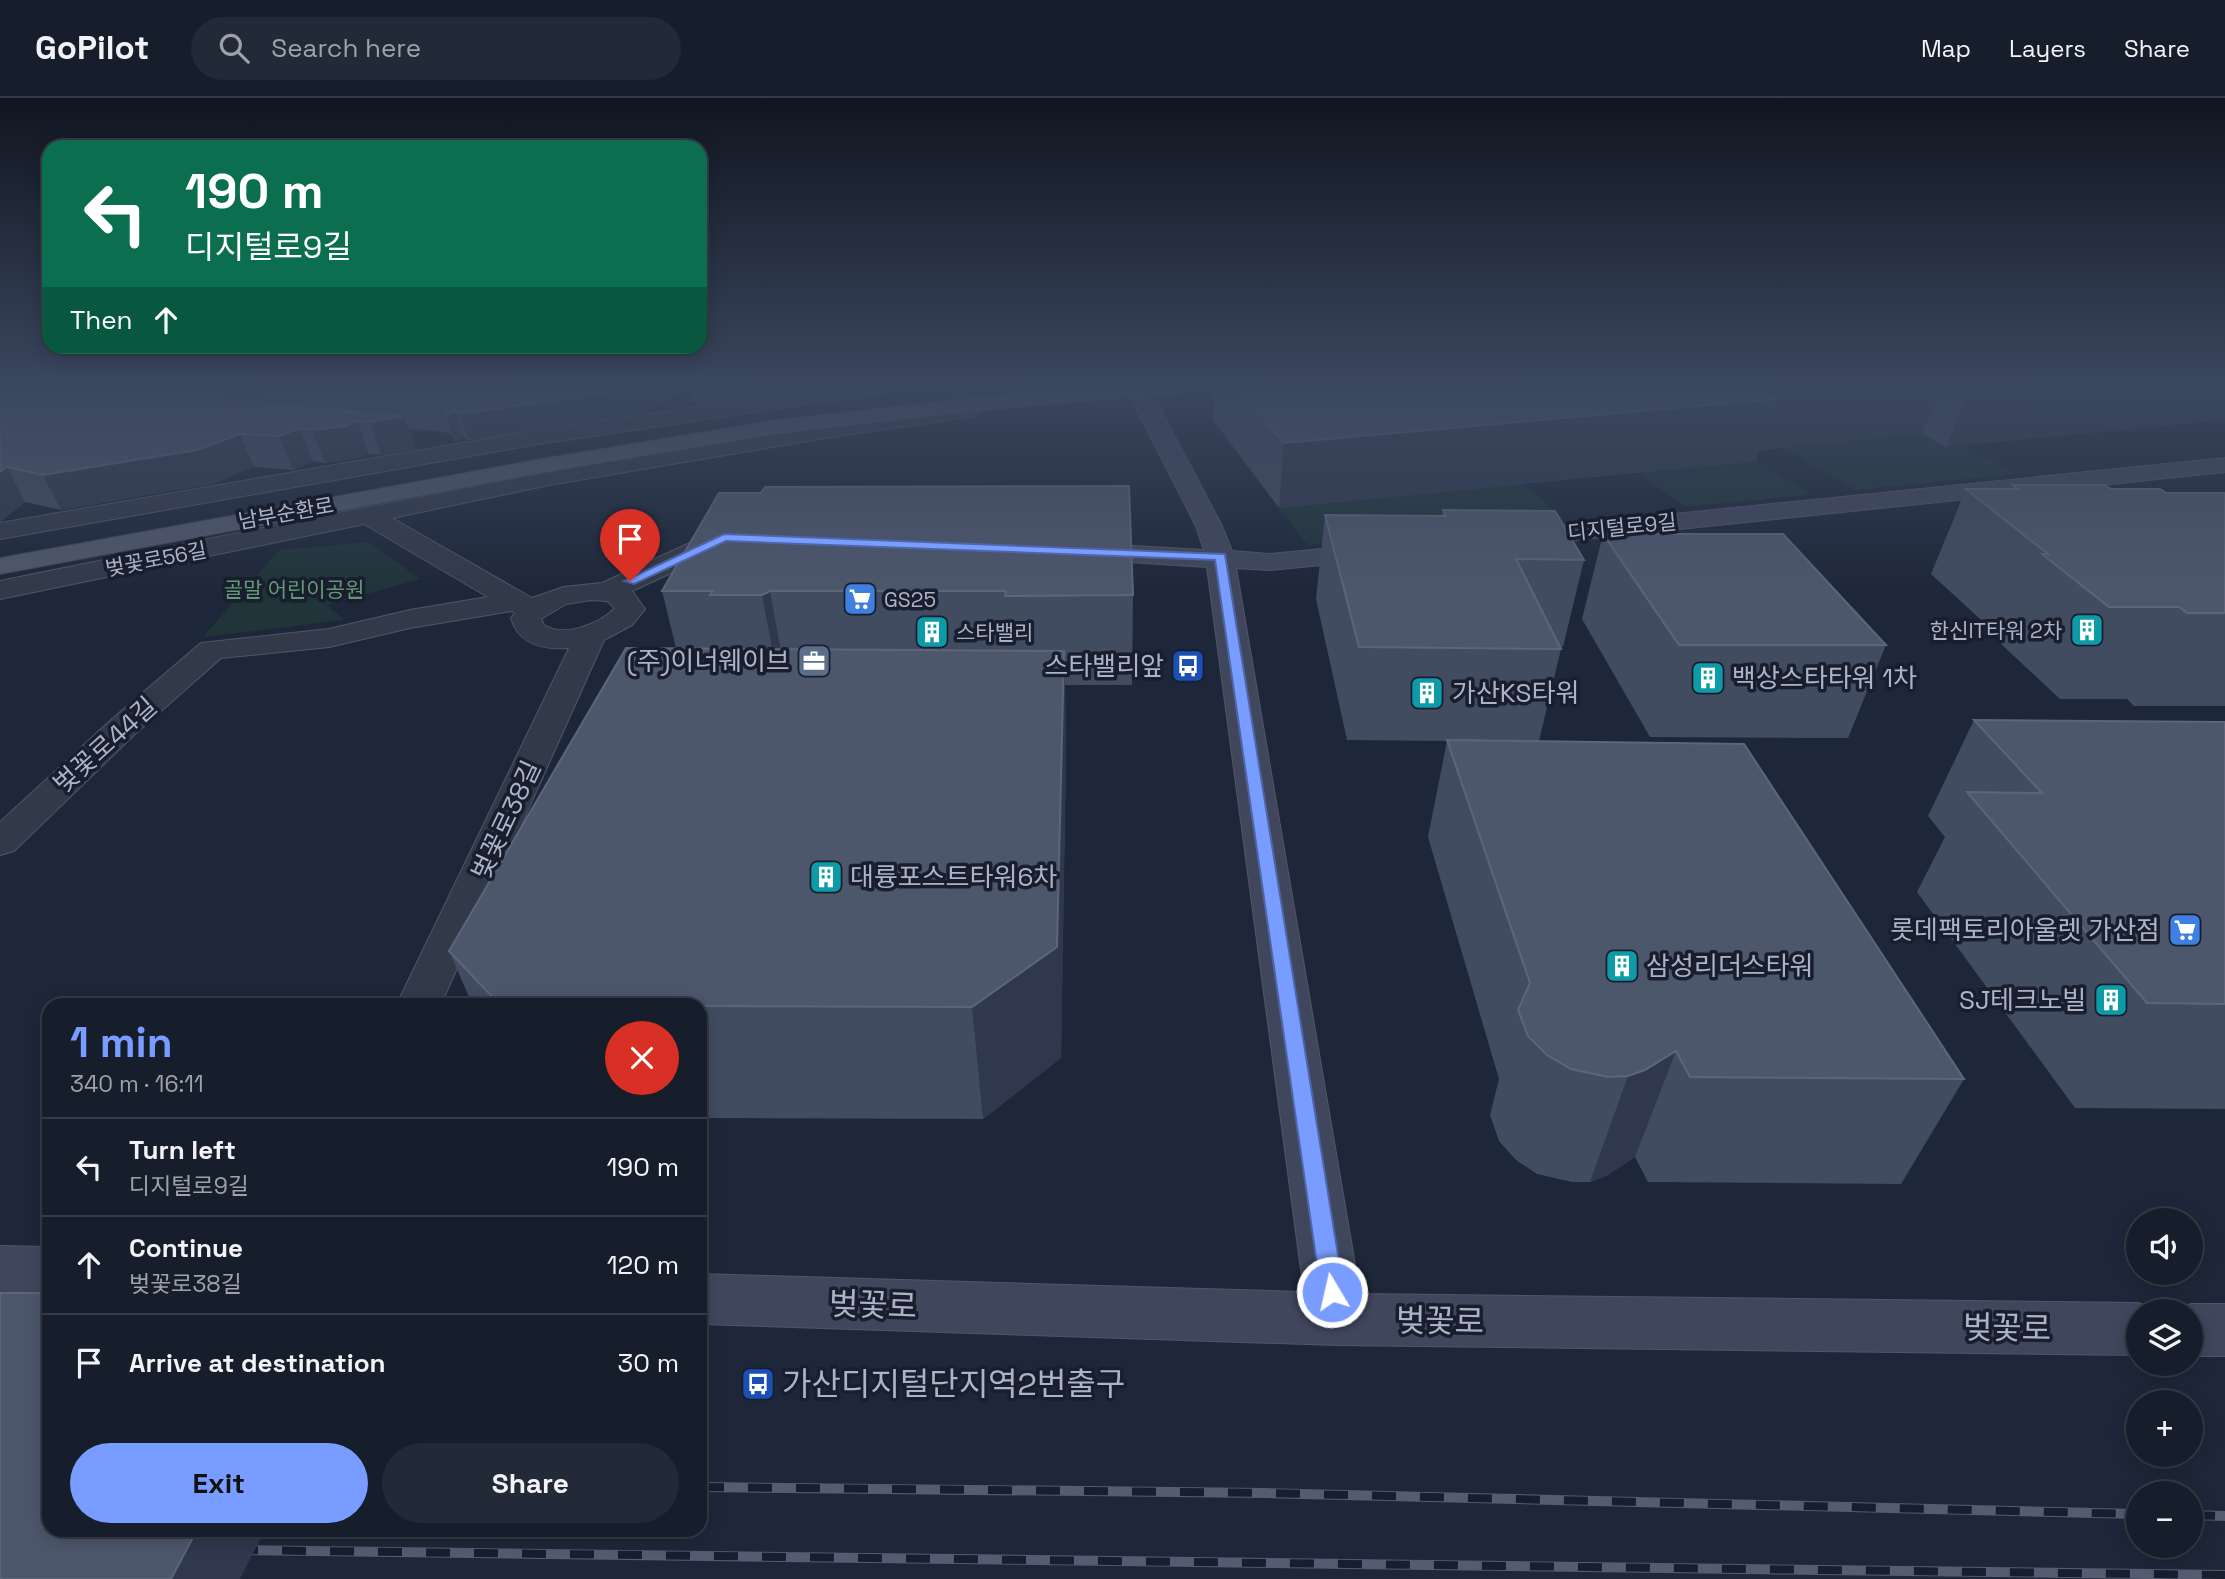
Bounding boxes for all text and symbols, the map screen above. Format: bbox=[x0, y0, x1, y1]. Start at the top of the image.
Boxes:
search box bbox=[191, 17, 681, 80]
text: GoPilot bbox=[35, 27, 149, 69]
icon: search bbox=[215, 29, 253, 67]
text: Search here bbox=[271, 31, 421, 65]
text: Map bbox=[1921, 33, 1971, 64]
text: Layers bbox=[2009, 33, 2086, 64]
text: Share bbox=[2124, 33, 2190, 64]
text: 190 m bbox=[185, 160, 323, 222]
icon: left bbox=[70, 168, 161, 259]
text: 디지털로9길 bbox=[185, 227, 352, 267]
icon: ahead bbox=[147, 301, 185, 339]
text: Then bbox=[70, 303, 133, 337]
street label: 남부순환로 bbox=[236, 491, 336, 535]
street label: 디지털로9길 bbox=[1566, 508, 1678, 546]
pin bbox=[600, 509, 660, 581]
icon: arrive bbox=[611, 520, 649, 558]
street label: 벚꽃로56길 bbox=[103, 536, 209, 582]
park label: 골말 어린이공원 bbox=[224, 576, 364, 603]
supermarket icon: GS25 bbox=[841, 580, 879, 618]
place label: GS25 bbox=[884, 586, 936, 613]
building icon: 한신IT타워 2차 bbox=[2068, 611, 2106, 649]
building icon: 스타밸리 bbox=[913, 613, 951, 651]
place label: 한신IT타워 2차 bbox=[1930, 617, 2062, 644]
place label: 스타밸리 bbox=[956, 619, 1033, 646]
office icon: (주)이너웨이브 bbox=[795, 642, 833, 680]
place label: (주)이너웨이브 bbox=[627, 644, 790, 678]
bus stop icon: 스타밸리앞 bbox=[1169, 647, 1207, 685]
place label: 스타밸리앞 bbox=[1044, 649, 1164, 683]
building icon: 백상스타타워 1차 bbox=[1689, 659, 1727, 697]
place label: 백상스타타워 1차 bbox=[1732, 661, 1917, 695]
building icon: 가산KS타워 bbox=[1408, 674, 1446, 712]
place label: 가산KS타워 bbox=[1452, 676, 1579, 710]
street label: 벚꽃로44길 bbox=[46, 689, 164, 801]
street label: 벚꽃로38길 bbox=[464, 755, 548, 885]
building icon: 대륭포스트타워6차 bbox=[807, 858, 845, 896]
place label: 대륭포스트타워6차 bbox=[850, 860, 1057, 894]
supermarket icon: 롯데팩토리아울렛 가산점 bbox=[2166, 911, 2204, 949]
place label: 롯데팩토리아울렛 가산점 bbox=[1890, 913, 2160, 947]
building icon: 삼성리더스타워 bbox=[1603, 947, 1641, 985]
place label: 삼성리더스타워 bbox=[1646, 949, 1813, 983]
building icon: SJ테크노빌 bbox=[2092, 981, 2130, 1019]
place label: SJ테크노빌 bbox=[1959, 983, 2086, 1017]
text: 1 min bbox=[70, 1016, 173, 1069]
button: close bbox=[605, 1021, 679, 1095]
text: 340 m · 16:11 bbox=[70, 1069, 204, 1099]
text: Turn left bbox=[129, 1133, 236, 1167]
icon: left bbox=[70, 1148, 108, 1186]
text: 190 m bbox=[607, 1150, 679, 1184]
text: 디지털로9길 bbox=[129, 1171, 249, 1201]
map controls bbox=[2126, 1208, 2203, 1558]
button: sound bbox=[2126, 1208, 2203, 1285]
text: Continue bbox=[129, 1231, 243, 1265]
icon: ahead bbox=[70, 1246, 108, 1284]
text: 120 m bbox=[607, 1248, 679, 1282]
position arrow bbox=[1295, 1255, 1369, 1329]
text: 벚꽃로38길 bbox=[129, 1269, 242, 1299]
street label: 벚꽃로 bbox=[828, 1283, 918, 1327]
button: layers bbox=[2126, 1299, 2203, 1376]
street label: 벚꽃로 bbox=[1395, 1300, 1485, 1342]
street label: 벚꽃로 bbox=[1962, 1307, 2052, 1349]
icon: arrive bbox=[70, 1344, 108, 1382]
text: Arrive at destination bbox=[129, 1346, 386, 1380]
text: 30 m bbox=[618, 1346, 679, 1380]
place label: 가산디지털단지역2번출구 bbox=[782, 1364, 1125, 1404]
bus stop icon: 가산디지털단지역2번출구 bbox=[739, 1365, 777, 1403]
button: + bbox=[2126, 1390, 2203, 1467]
button: Exit bbox=[70, 1443, 368, 1523]
button: Share bbox=[382, 1443, 679, 1523]
button: − bbox=[2126, 1481, 2203, 1558]

